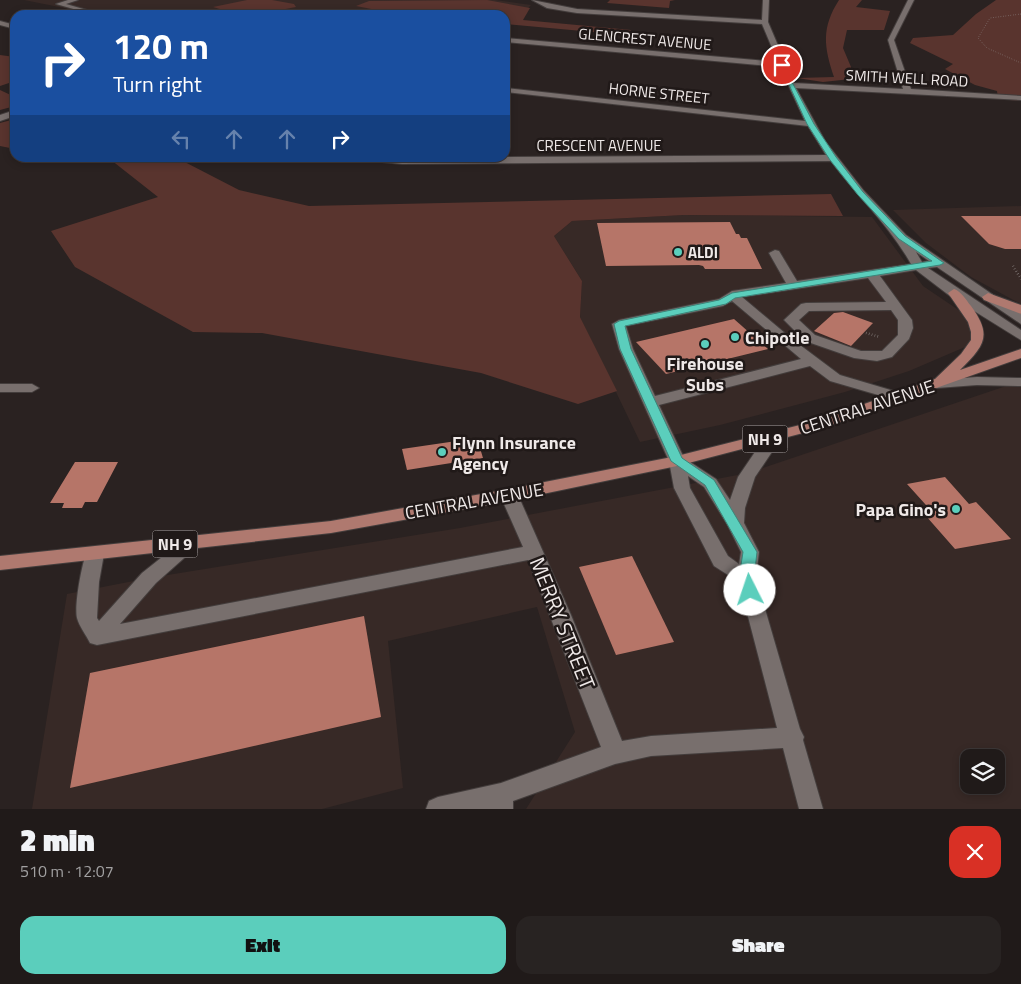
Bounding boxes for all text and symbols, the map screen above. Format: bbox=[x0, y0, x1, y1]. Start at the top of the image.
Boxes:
text: 120 m bbox=[113, 19, 209, 73]
street label: GLENCREST AVENUE bbox=[578, 22, 712, 56]
icon: right bbox=[30, 30, 95, 95]
pin bbox=[761, 44, 803, 86]
icon: arrive bbox=[768, 51, 796, 79]
street label: SMITH WELL ROAD bbox=[845, 63, 969, 93]
text: Turn right bbox=[113, 67, 202, 101]
street label: HORNE STREET bbox=[608, 76, 710, 110]
icon: left bbox=[167, 125, 195, 153]
icon: ahead bbox=[220, 125, 248, 153]
icon: ahead bbox=[273, 125, 301, 153]
icon: right bbox=[326, 125, 354, 153]
street label: CRESCENT AVENUE bbox=[536, 134, 662, 157]
place label: ALDI bbox=[688, 241, 718, 264]
marker: ALDI bbox=[672, 246, 684, 258]
place label: Chipotle bbox=[745, 324, 809, 351]
marker: Chipotle bbox=[729, 331, 741, 343]
marker: Firehouse Subs bbox=[699, 338, 711, 350]
place label: Firehouse Subs bbox=[666, 350, 744, 398]
street label: CENTRAL AVENUE bbox=[796, 373, 938, 441]
road number: NH 9 bbox=[742, 426, 788, 452]
place label: Flynn Insurance Agency bbox=[452, 429, 576, 477]
marker: Flynn Insurance Agency bbox=[436, 446, 448, 458]
street label: CENTRAL AVENUE bbox=[403, 476, 545, 526]
place label: Papa Gino's bbox=[856, 496, 946, 523]
marker: Papa Gino's bbox=[950, 503, 962, 515]
road number: NH 9 bbox=[152, 530, 198, 558]
street label: MERRY STREET bbox=[522, 552, 604, 694]
position arrow bbox=[723, 563, 775, 615]
map controls bbox=[960, 749, 1005, 794]
button: layers bbox=[960, 749, 1005, 794]
text: 2 min bbox=[20, 817, 95, 863]
button: close bbox=[949, 826, 1001, 878]
text: 510 m · 12:07 bbox=[20, 859, 114, 883]
button: Exit bbox=[20, 916, 506, 974]
button: Share bbox=[516, 916, 1001, 974]

